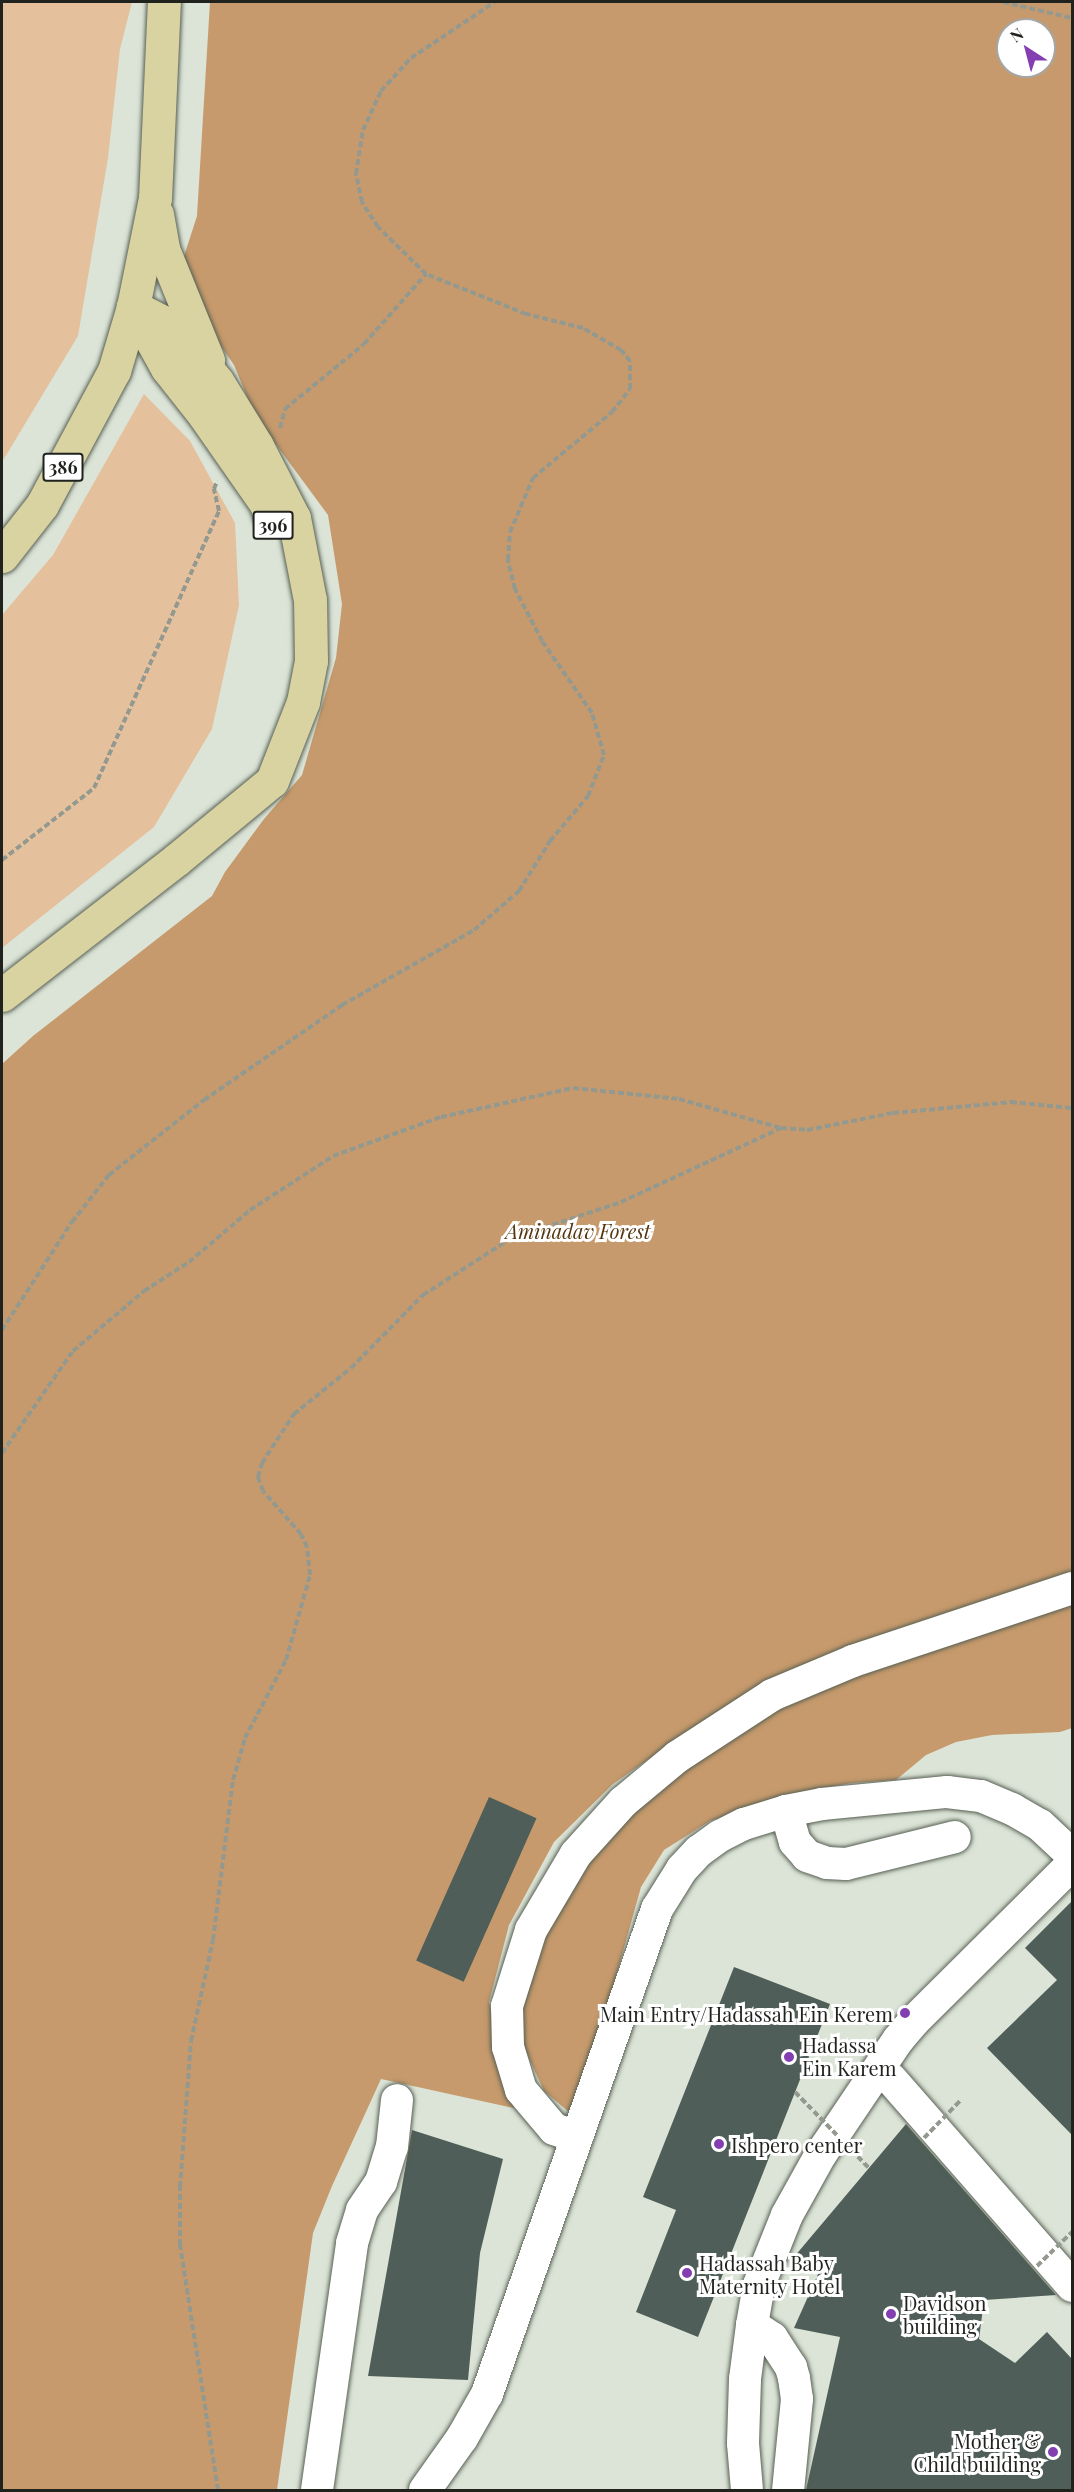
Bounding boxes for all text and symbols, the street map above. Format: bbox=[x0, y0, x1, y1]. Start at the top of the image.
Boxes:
north arrow bbox=[996, 18, 1056, 78]
text: N bbox=[1005, 23, 1027, 47]
road number: 386 bbox=[42, 452, 84, 482]
road number: 396 bbox=[252, 510, 294, 540]
park label: Aminadav Forest bbox=[505, 1218, 651, 1242]
place label: Main Entry/Hadassah Ein Kerem bbox=[600, 2001, 893, 2025]
marker: Main Entry/Hadassah Ein Kerem bbox=[898, 2006, 912, 2020]
place label: Hadassa Ein Karem bbox=[802, 2033, 896, 2080]
marker: Hadassa Ein Karem bbox=[780, 2048, 798, 2066]
place label: Ishpero center bbox=[731, 2132, 862, 2156]
marker: Ishpero center bbox=[712, 2137, 726, 2151]
place label: Hadassah Baby Maternity Hotel bbox=[699, 2250, 841, 2297]
marker: Hadassah Baby Maternity Hotel bbox=[680, 2266, 694, 2280]
place label: Davidson building bbox=[903, 2290, 986, 2337]
marker: Davidson building bbox=[884, 2307, 898, 2321]
place label: Mother & Child building bbox=[913, 2428, 1041, 2475]
marker: Mother & Child building bbox=[1046, 2445, 1060, 2459]

